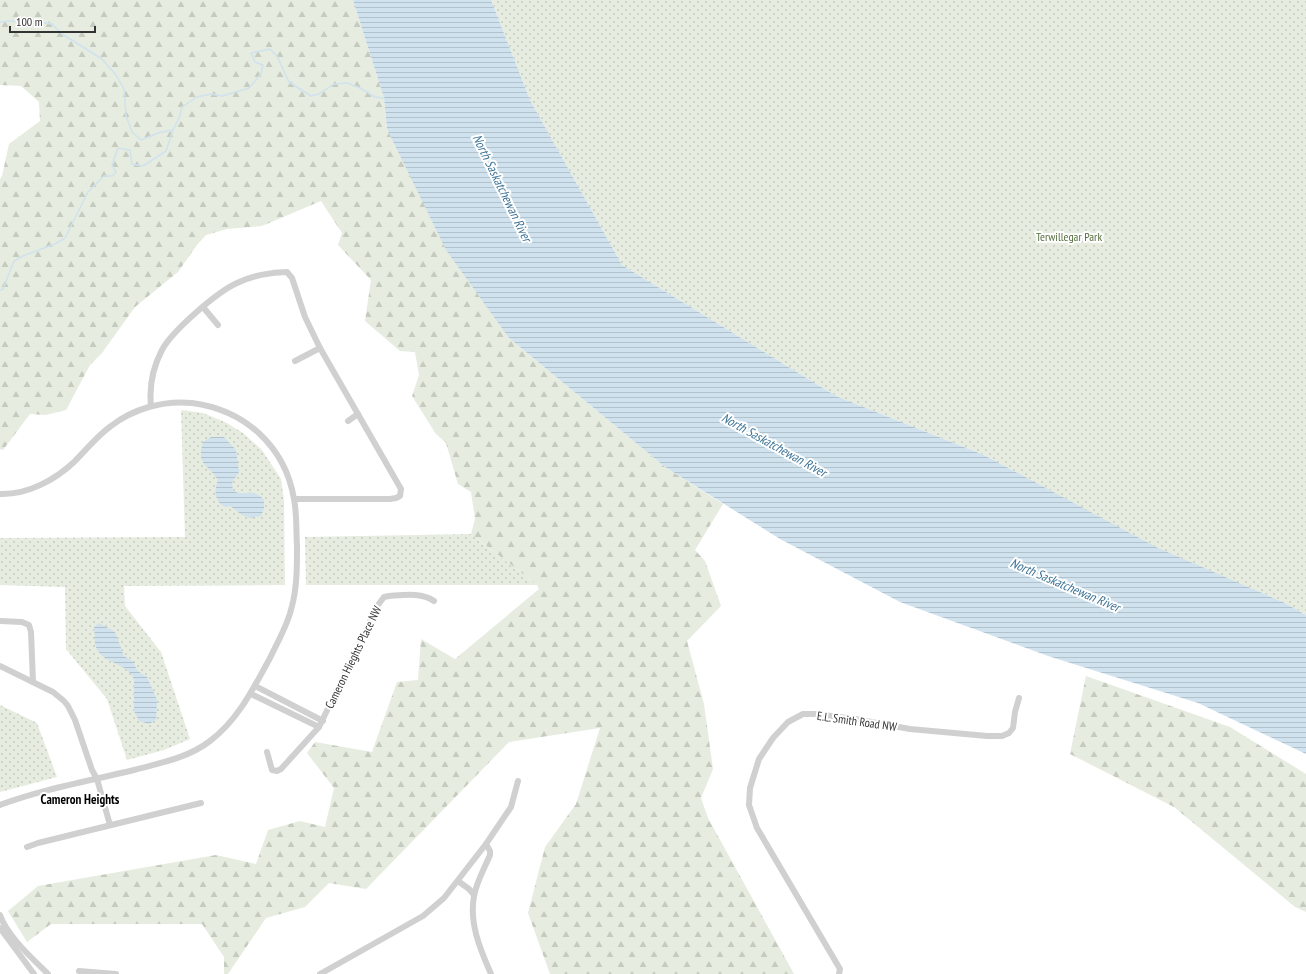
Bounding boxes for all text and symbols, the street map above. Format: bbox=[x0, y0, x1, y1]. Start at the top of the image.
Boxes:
scale bar bbox=[10, 8, 95, 34]
text: 100 m bbox=[16, 14, 43, 29]
water label: North Saskatchewan River bbox=[469, 132, 536, 247]
park label: Terwillegar Park bbox=[1036, 229, 1102, 244]
water label: North Saskatchewan River bbox=[719, 409, 832, 482]
water label: North Saskatchewan River bbox=[1008, 554, 1125, 617]
street label: Cameron Hieghts Place NW bbox=[322, 603, 384, 711]
street label: E.L. Smith Road NW bbox=[816, 708, 898, 734]
district label: Cameron Heights bbox=[41, 791, 120, 808]

